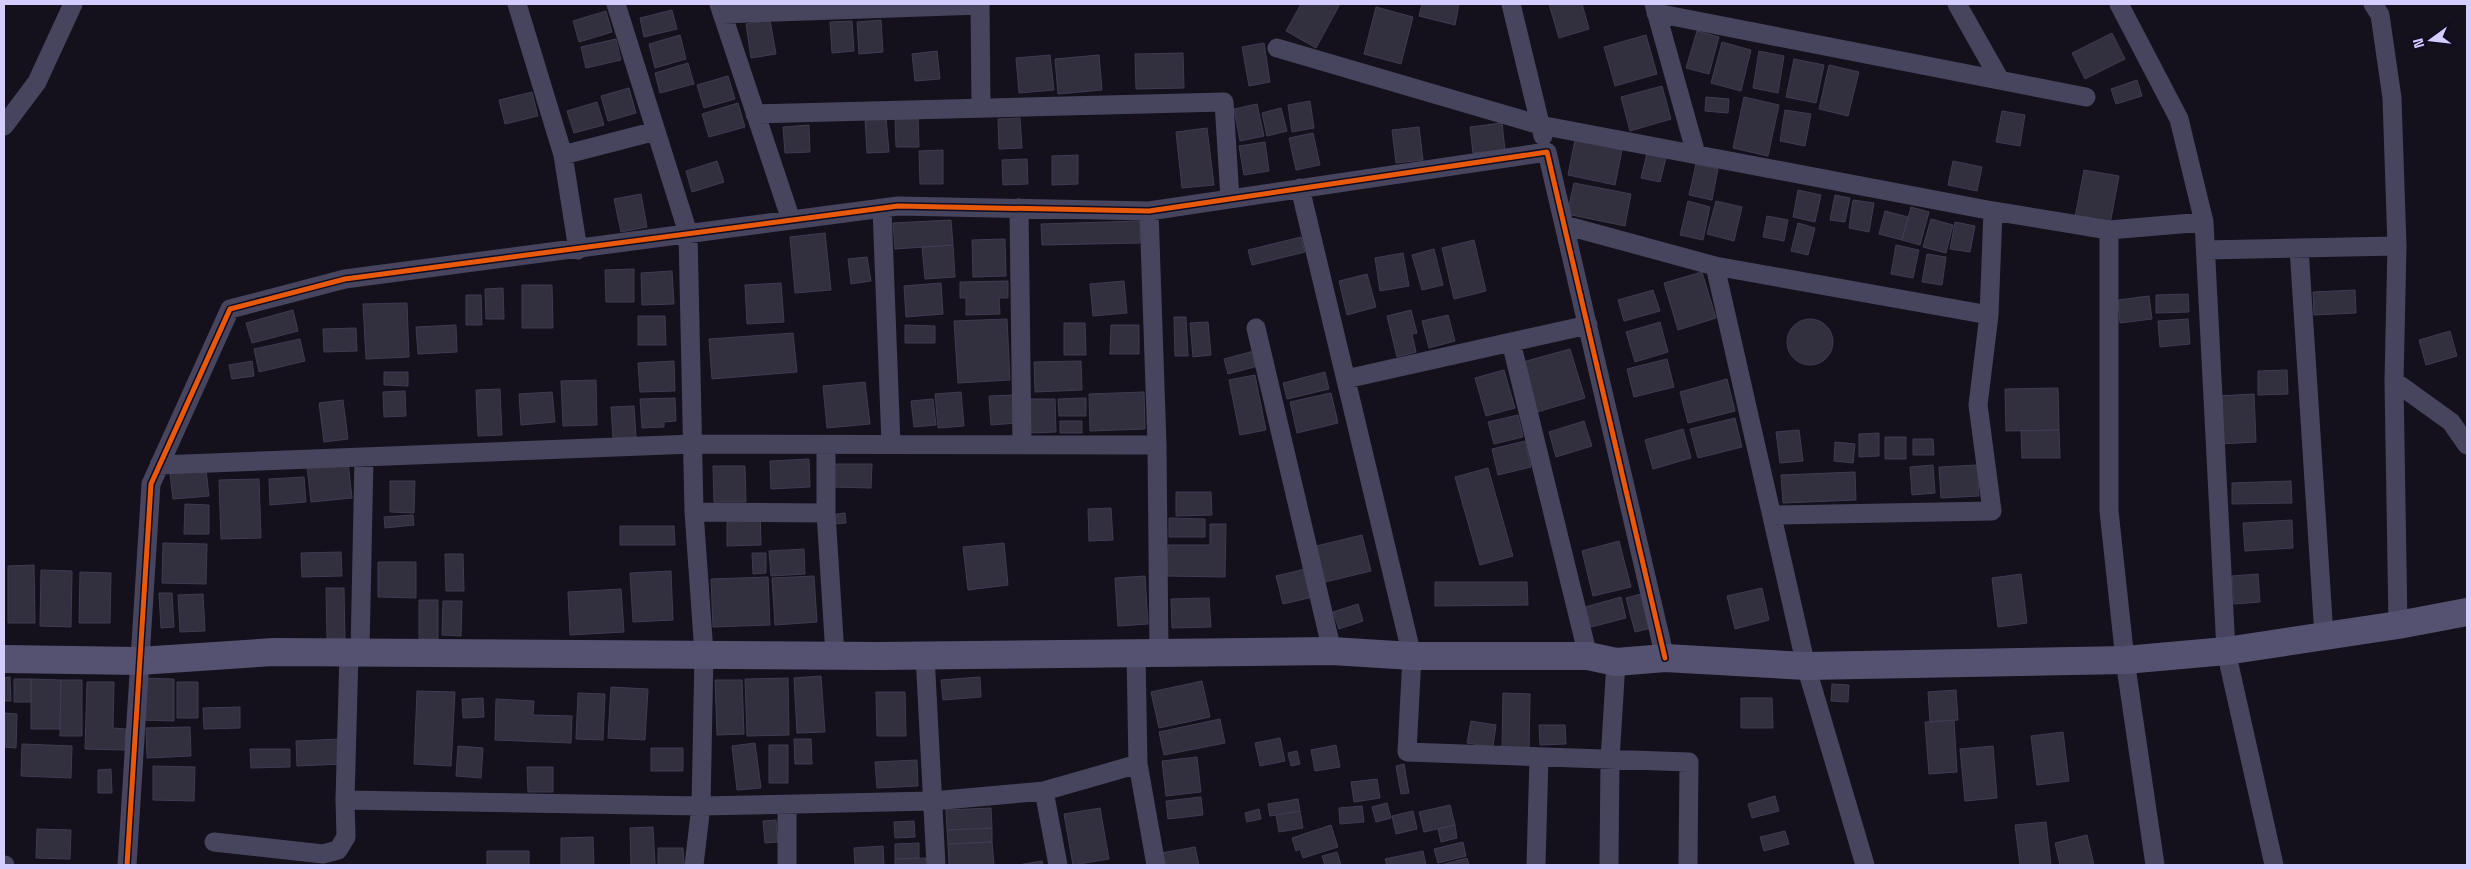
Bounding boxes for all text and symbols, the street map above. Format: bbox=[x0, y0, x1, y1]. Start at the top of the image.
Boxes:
north arrow bbox=[2406, 15, 2456, 65]
text: N bbox=[2409, 36, 2428, 50]

